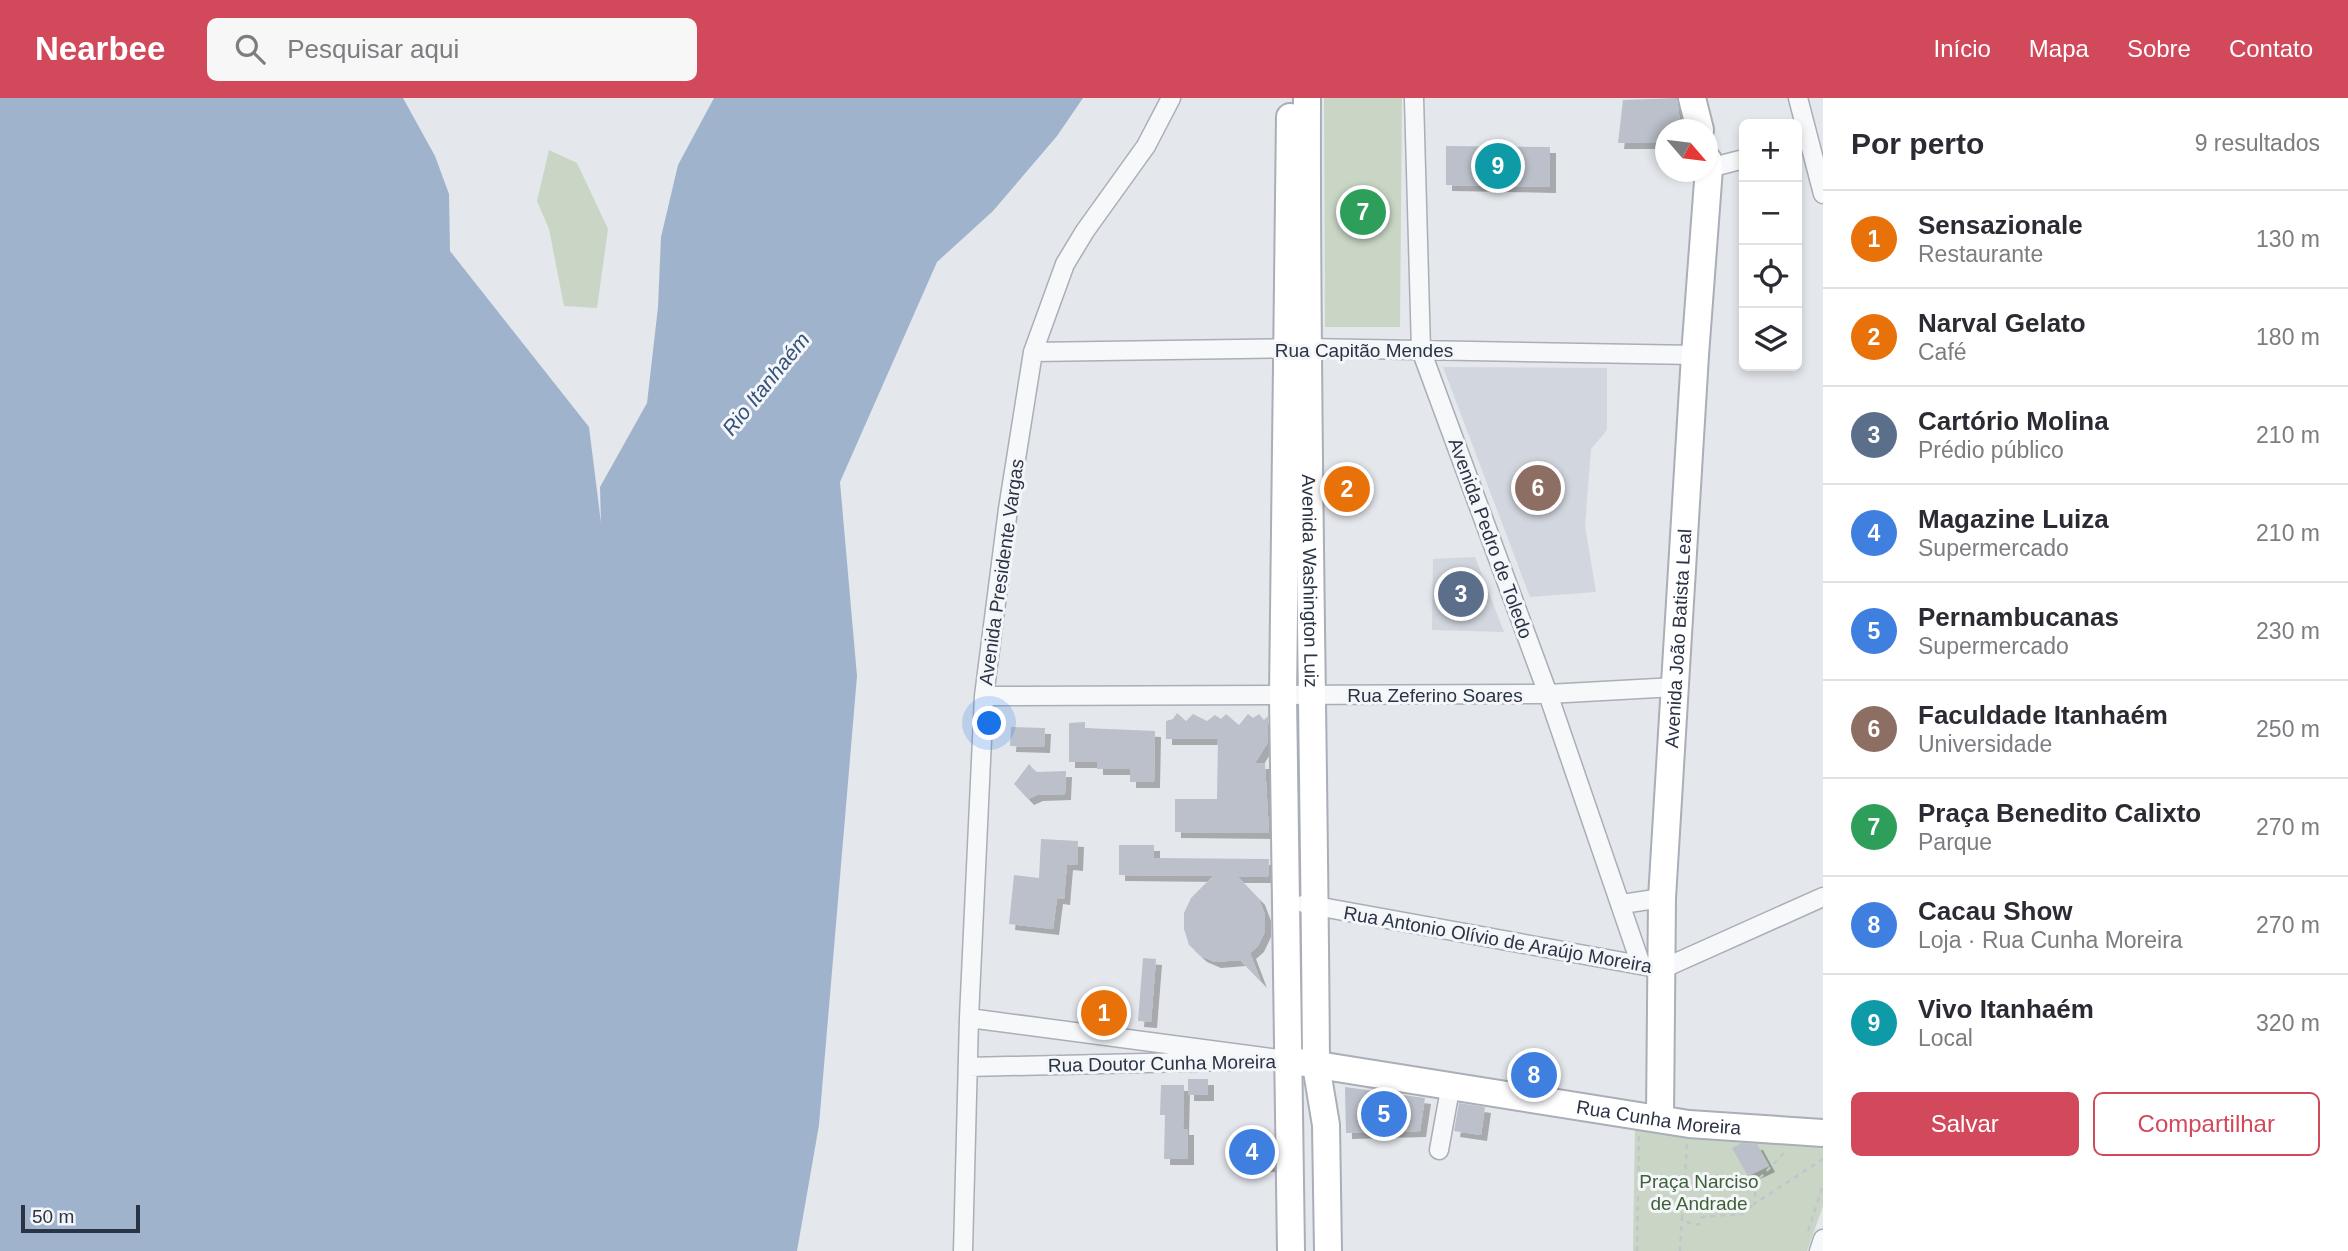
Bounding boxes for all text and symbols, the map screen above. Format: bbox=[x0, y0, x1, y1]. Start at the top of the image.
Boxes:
search box bbox=[207, 18, 697, 81]
text: Nearbee bbox=[35, 30, 165, 67]
icon: search bbox=[231, 30, 269, 68]
text: Pesquisar aqui bbox=[287, 34, 459, 64]
text: Início bbox=[1933, 35, 1991, 62]
text: Mapa bbox=[2029, 35, 2089, 62]
text: Sobre bbox=[2127, 35, 2191, 62]
text: Contato bbox=[2229, 35, 2313, 62]
north arrow bbox=[1655, 119, 1718, 182]
map controls bbox=[1739, 119, 1802, 371]
button: + bbox=[1739, 119, 1802, 182]
text: Por perto bbox=[1851, 127, 1984, 160]
text: 9 resultados bbox=[2195, 130, 2320, 156]
pin: 9 bbox=[1475, 140, 1521, 192]
button: − bbox=[1739, 182, 1802, 245]
pin: 7 bbox=[1340, 186, 1386, 238]
text: Sensazionale bbox=[1918, 210, 2083, 240]
text: 1 bbox=[1868, 226, 1880, 252]
text: 130 m bbox=[2256, 226, 2320, 252]
text: Restaurante bbox=[1918, 241, 2043, 267]
button: locate bbox=[1739, 245, 1802, 308]
button: layers bbox=[1739, 308, 1802, 371]
text: Narval Gelato bbox=[1918, 308, 2086, 338]
text: 2 bbox=[1868, 324, 1880, 350]
text: 180 m bbox=[2256, 324, 2320, 350]
water label: Rio Itanhaém bbox=[717, 328, 814, 439]
text: Café bbox=[1918, 339, 1967, 365]
street label: Rua Capitão Mendes bbox=[1275, 340, 1453, 361]
text: Cartório Molina bbox=[1918, 406, 2109, 436]
text: 3 bbox=[1868, 422, 1880, 448]
text: 210 m bbox=[2256, 422, 2320, 448]
street label: Avenida Pedro de Toledo bbox=[1444, 435, 1537, 641]
text: Prédio público bbox=[1918, 437, 2064, 463]
street label: Avenida Presidente Vargas bbox=[975, 457, 1028, 687]
pin: 6 bbox=[1515, 462, 1561, 514]
pin: 2 bbox=[1324, 463, 1370, 515]
street label: Avenida Washington Luiz bbox=[1298, 474, 1322, 688]
text: Magazine Luiza bbox=[1918, 504, 2109, 534]
text: 4 bbox=[1868, 520, 1880, 546]
text: 210 m bbox=[2256, 520, 2320, 546]
street label: Avenida João Batista Leal bbox=[1661, 528, 1695, 749]
text: Supermercado bbox=[1918, 535, 2069, 561]
pin: 3 bbox=[1438, 568, 1484, 620]
text: Pernambucanas bbox=[1918, 602, 2119, 632]
text: 5 bbox=[1868, 618, 1880, 644]
text: 230 m bbox=[2256, 618, 2320, 644]
text: Supermercado bbox=[1918, 633, 2069, 659]
street label: Rua Zeferino Soares bbox=[1347, 685, 1523, 706]
text: Faculdade Itanhaém bbox=[1918, 700, 2168, 730]
your location bbox=[972, 706, 1006, 740]
text: 6 bbox=[1868, 716, 1880, 742]
text: 250 m bbox=[2256, 716, 2320, 742]
text: Universidade bbox=[1918, 731, 2052, 757]
text: Praça Benedito Calixto bbox=[1918, 798, 2201, 828]
text: 7 bbox=[1868, 814, 1880, 840]
text: 270 m bbox=[2256, 814, 2320, 840]
text: Parque bbox=[1918, 829, 1992, 855]
text: Cacau Show bbox=[1918, 896, 2073, 926]
street label: Rua Antonio Olívio de Araújo Moreira bbox=[1342, 902, 1654, 977]
text: 8 bbox=[1868, 912, 1880, 938]
text: 270 m bbox=[2256, 912, 2320, 938]
text: Loja · Rua Cunha Moreira bbox=[1918, 927, 2183, 953]
pin: 1 bbox=[1081, 987, 1127, 1039]
text: Vivo Itanhaém bbox=[1918, 994, 2094, 1024]
text: 9 bbox=[1868, 1010, 1880, 1036]
text: 320 m bbox=[2256, 1010, 2320, 1036]
text: Local bbox=[1918, 1025, 1973, 1051]
pin: 8 bbox=[1511, 1049, 1557, 1101]
street label: Rua Doutor Cunha Moreira bbox=[1048, 1051, 1277, 1076]
pin: 5 bbox=[1361, 1088, 1407, 1140]
button: Salvar bbox=[1851, 1092, 2079, 1156]
button: Compartilhar bbox=[2093, 1092, 2320, 1156]
street label: Rua Cunha Moreira bbox=[1575, 1096, 1742, 1138]
pin: 4 bbox=[1229, 1126, 1275, 1178]
park label: Praça Narciso de Andrade bbox=[1639, 1171, 1759, 1214]
scale bar bbox=[21, 1202, 140, 1234]
text: 50 m bbox=[32, 1206, 74, 1227]

